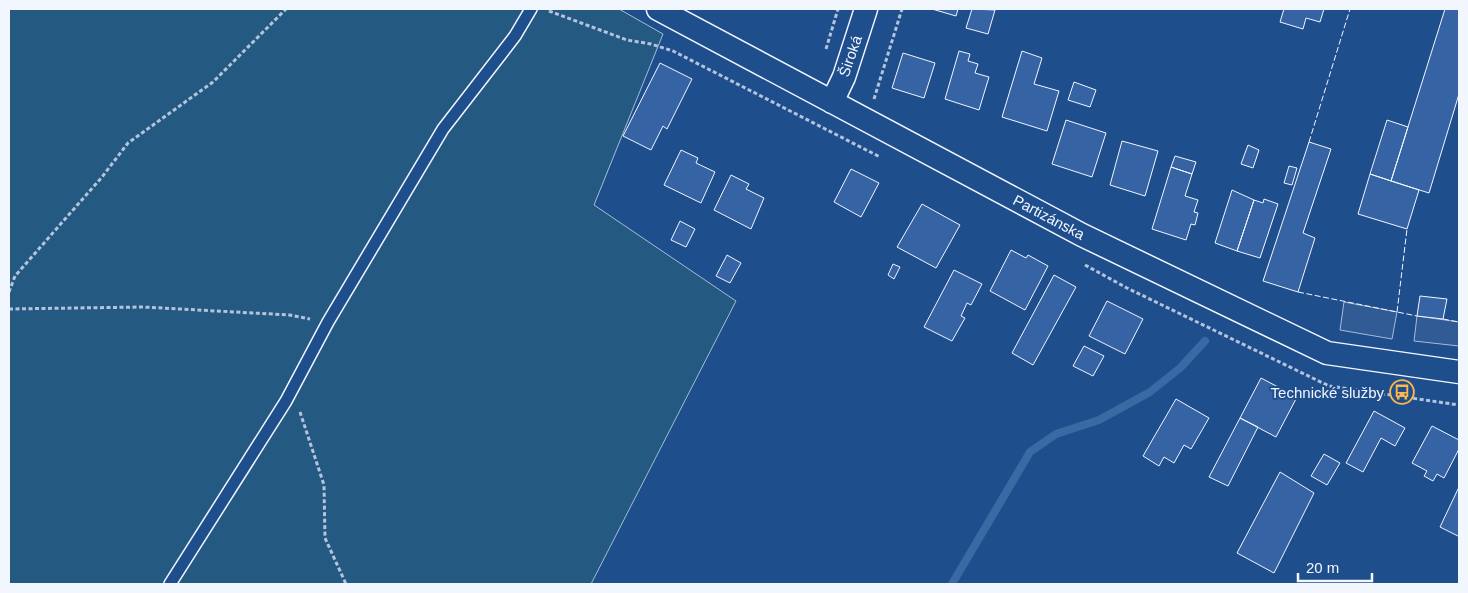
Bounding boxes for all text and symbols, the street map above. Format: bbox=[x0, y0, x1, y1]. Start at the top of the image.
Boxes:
street label: Široká bbox=[835, 33, 865, 79]
street label: Partizánska bbox=[1010, 191, 1088, 243]
bus stop icon: Technické služby bbox=[1389, 379, 1415, 405]
place label: Technické služby bbox=[1271, 384, 1384, 401]
scale bar bbox=[1298, 550, 1372, 582]
text: 20 m bbox=[1306, 559, 1339, 576]

